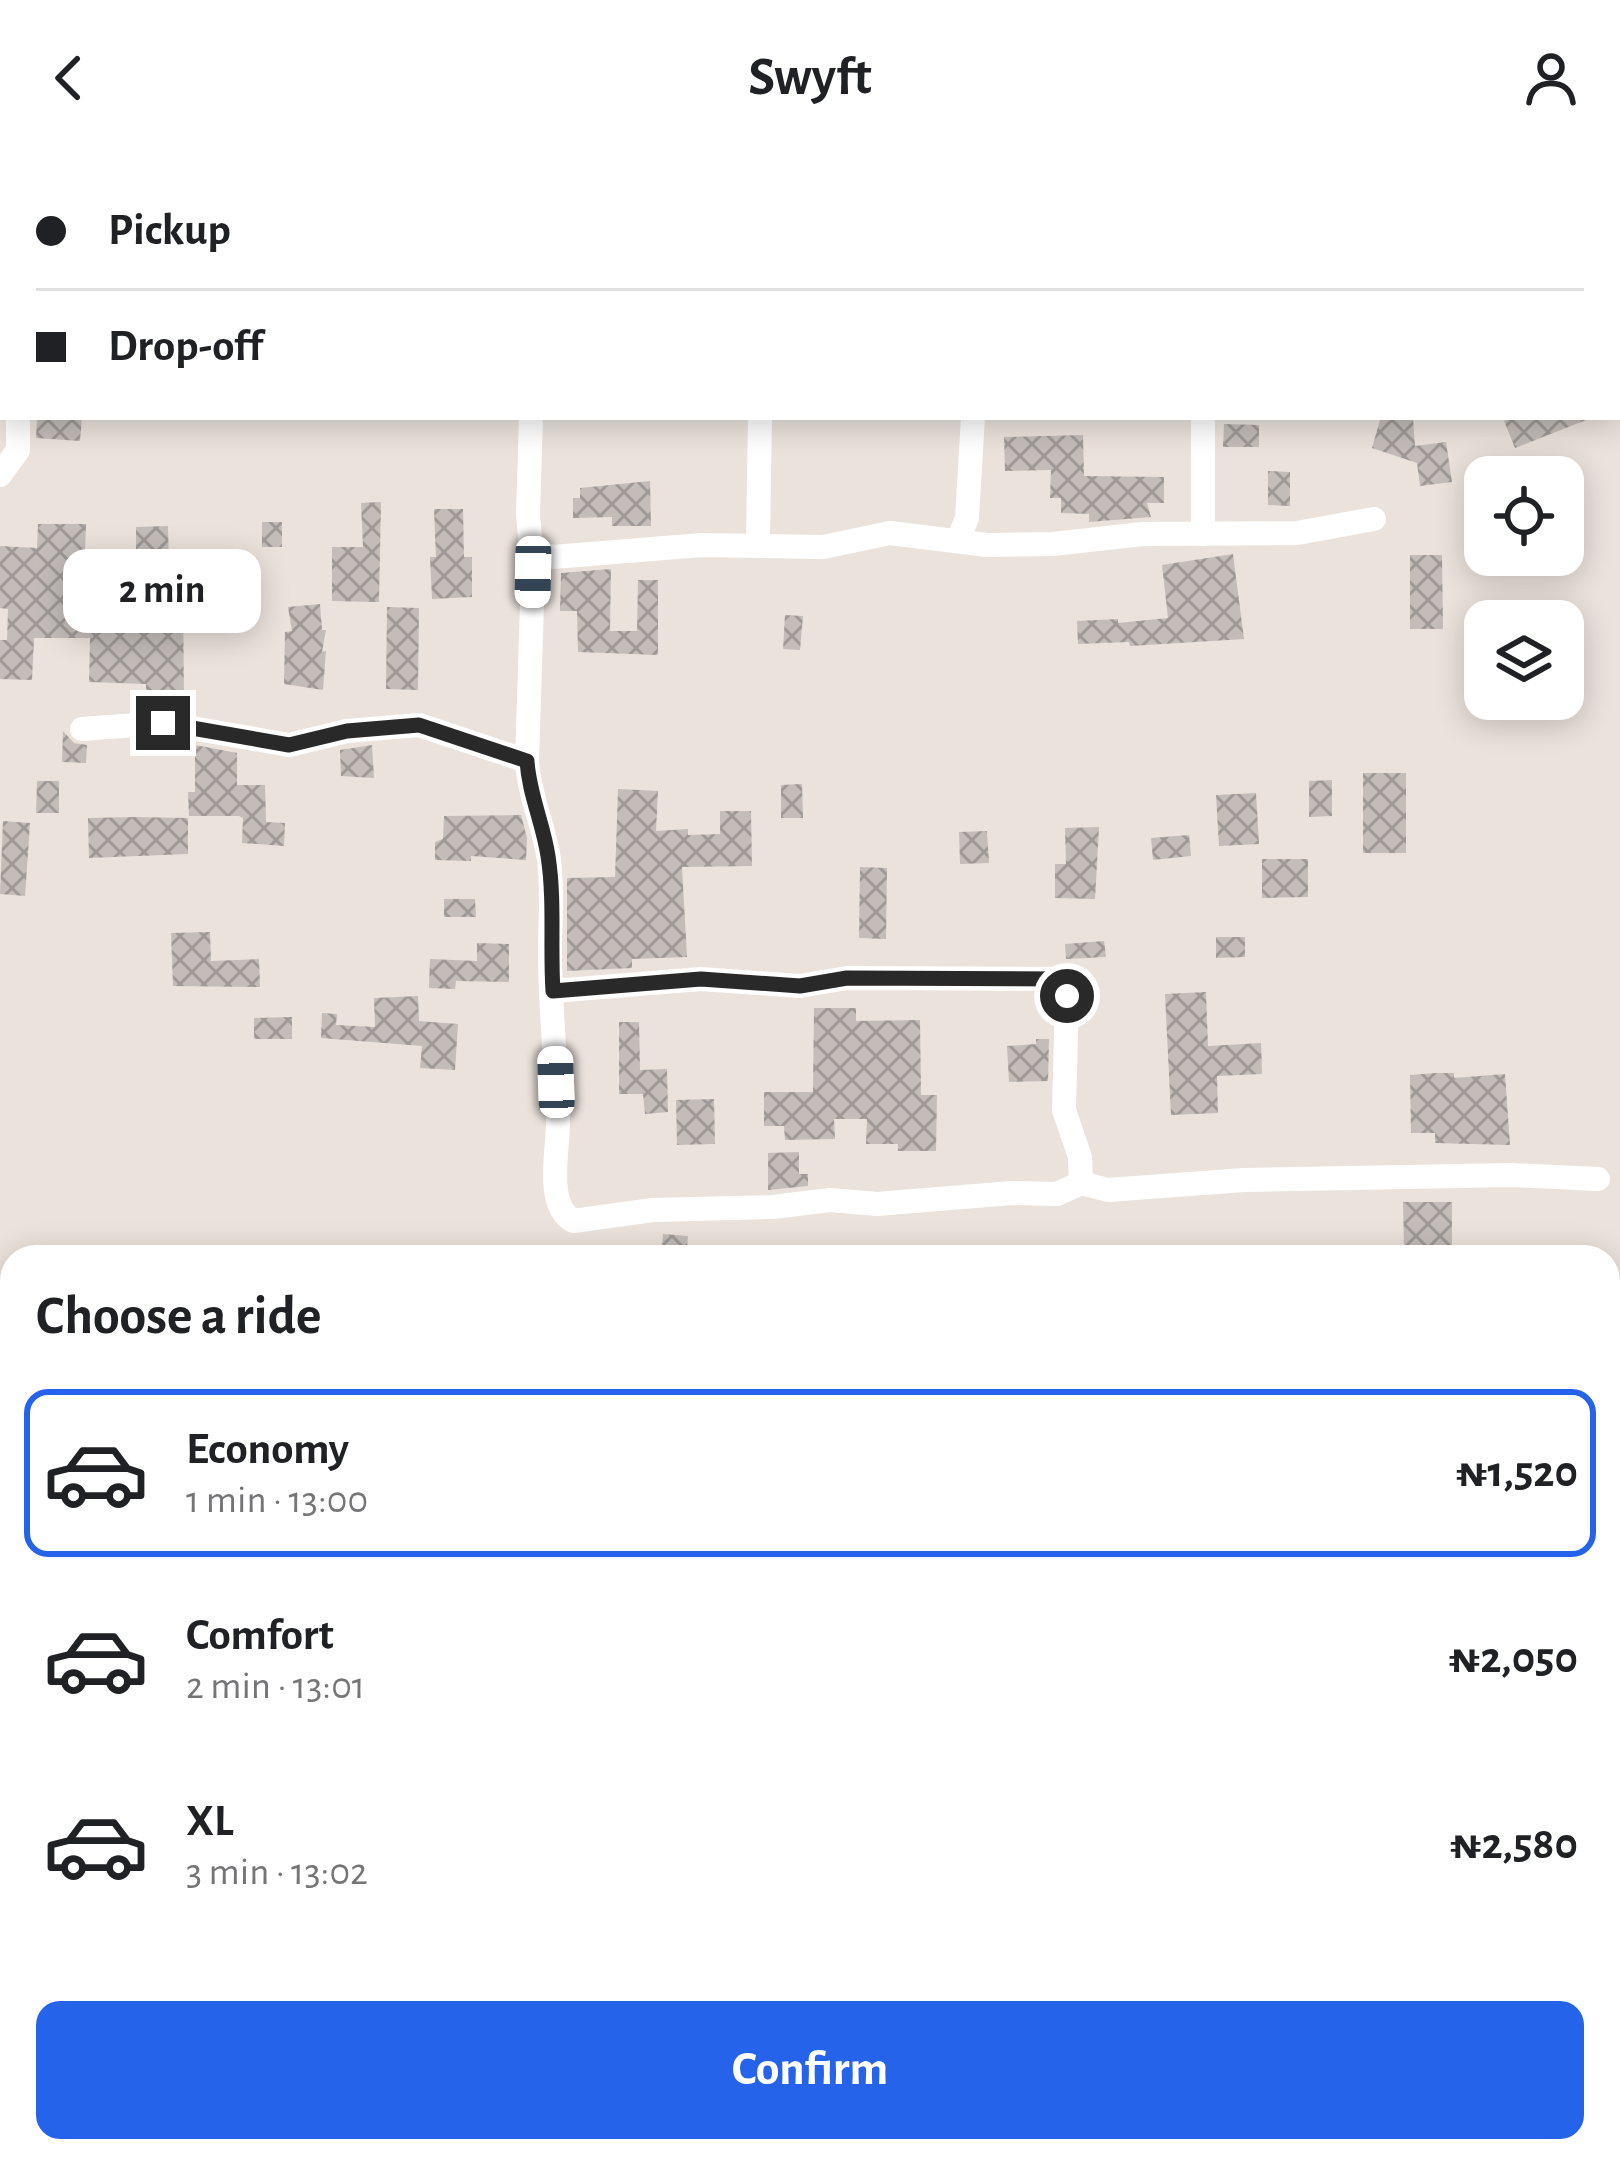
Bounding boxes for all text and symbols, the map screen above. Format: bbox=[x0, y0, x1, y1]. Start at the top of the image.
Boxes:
icon: back bbox=[36, 45, 102, 111]
icon: person bbox=[1518, 45, 1584, 111]
text: Swyft bbox=[748, 51, 872, 105]
text: Pickup bbox=[108, 208, 231, 253]
text: Drop-off bbox=[108, 324, 263, 369]
map controls bbox=[1464, 456, 1584, 720]
button: locate bbox=[1464, 456, 1584, 576]
car bbox=[514, 536, 552, 608]
callout: 2 min bbox=[64, 549, 262, 633]
text: 2 min bbox=[119, 571, 205, 610]
button: layers bbox=[1464, 600, 1584, 720]
route end bbox=[136, 696, 190, 750]
route start bbox=[1040, 969, 1094, 1023]
car bbox=[537, 1045, 575, 1119]
text: Choose a ride bbox=[36, 1290, 322, 1344]
icon: car bbox=[42, 1419, 150, 1527]
text: Economy bbox=[186, 1427, 349, 1472]
text: ₦1,520 bbox=[1456, 1450, 1578, 1495]
text: 1 min · 13:00 bbox=[186, 1481, 368, 1520]
icon: car bbox=[42, 1605, 150, 1713]
text: Comfort bbox=[186, 1613, 334, 1658]
text: ₦2,050 bbox=[1448, 1636, 1578, 1681]
text: 2 min · 13:01 bbox=[186, 1667, 365, 1706]
icon: car bbox=[42, 1791, 150, 1899]
text: XL bbox=[186, 1799, 234, 1844]
text: ₦2,580 bbox=[1450, 1822, 1578, 1867]
text: 3 min · 13:02 bbox=[186, 1853, 368, 1892]
button: Confirm bbox=[36, 2001, 1584, 2139]

